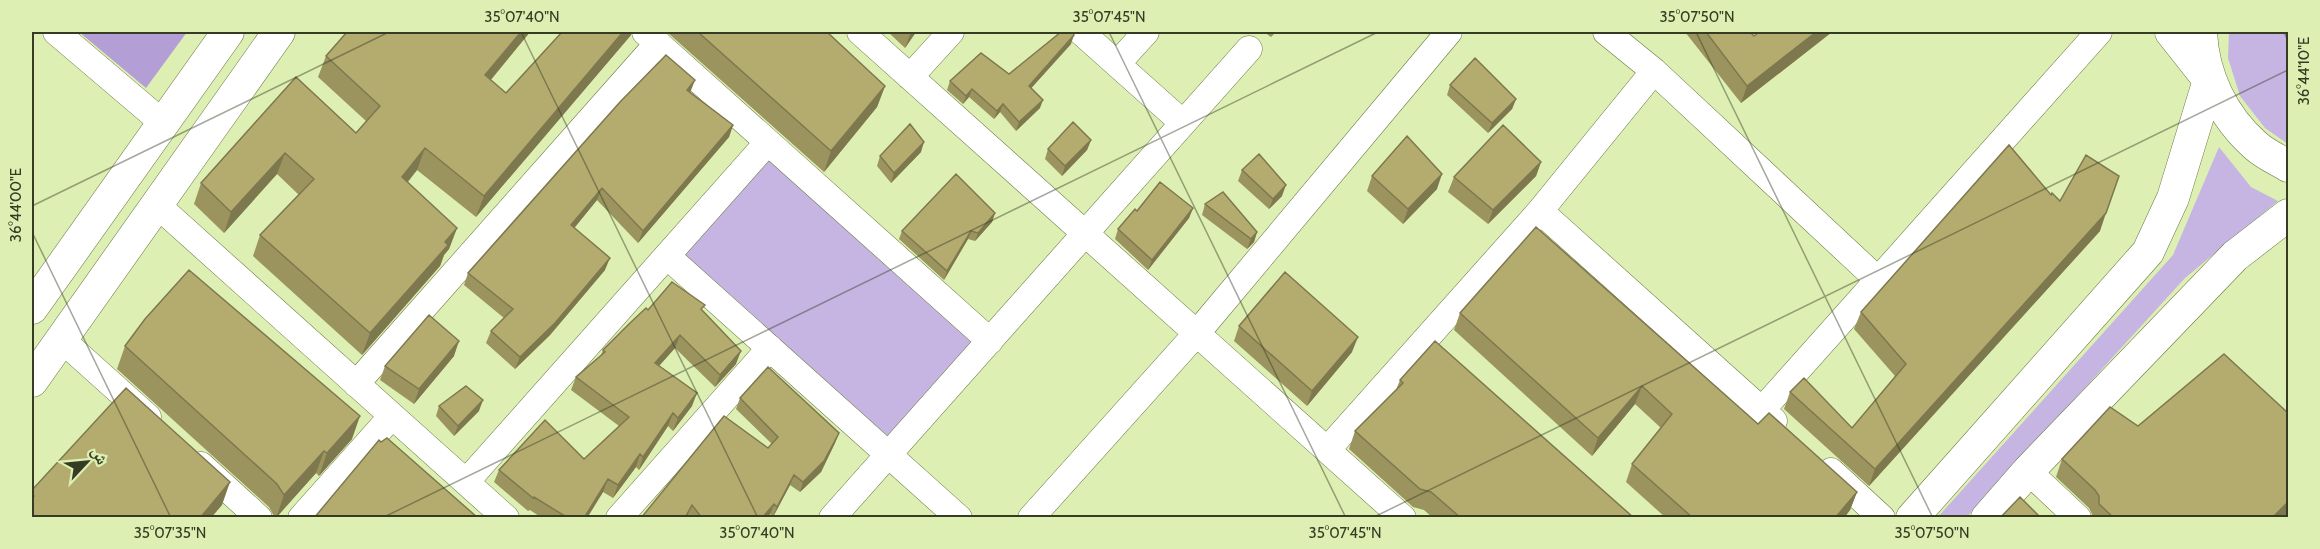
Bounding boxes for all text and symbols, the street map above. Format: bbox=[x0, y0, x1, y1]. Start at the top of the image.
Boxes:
text: 35°07'40"N bbox=[484, 8, 560, 26]
text: 35°07'45"N bbox=[1073, 8, 1145, 26]
text: 35°07'50"N bbox=[1660, 8, 1735, 26]
text: 36°44'10"E bbox=[2295, 37, 2313, 105]
text: 36°44'00"E bbox=[7, 168, 25, 242]
north arrow bbox=[57, 432, 117, 492]
text: ش bbox=[88, 444, 112, 467]
text: 35°07'35"N bbox=[134, 524, 206, 542]
text: 35°07'40"N bbox=[719, 524, 795, 542]
text: 35°07'45"N bbox=[1309, 524, 1381, 542]
text: 35°07'50"N bbox=[1895, 524, 1970, 542]

